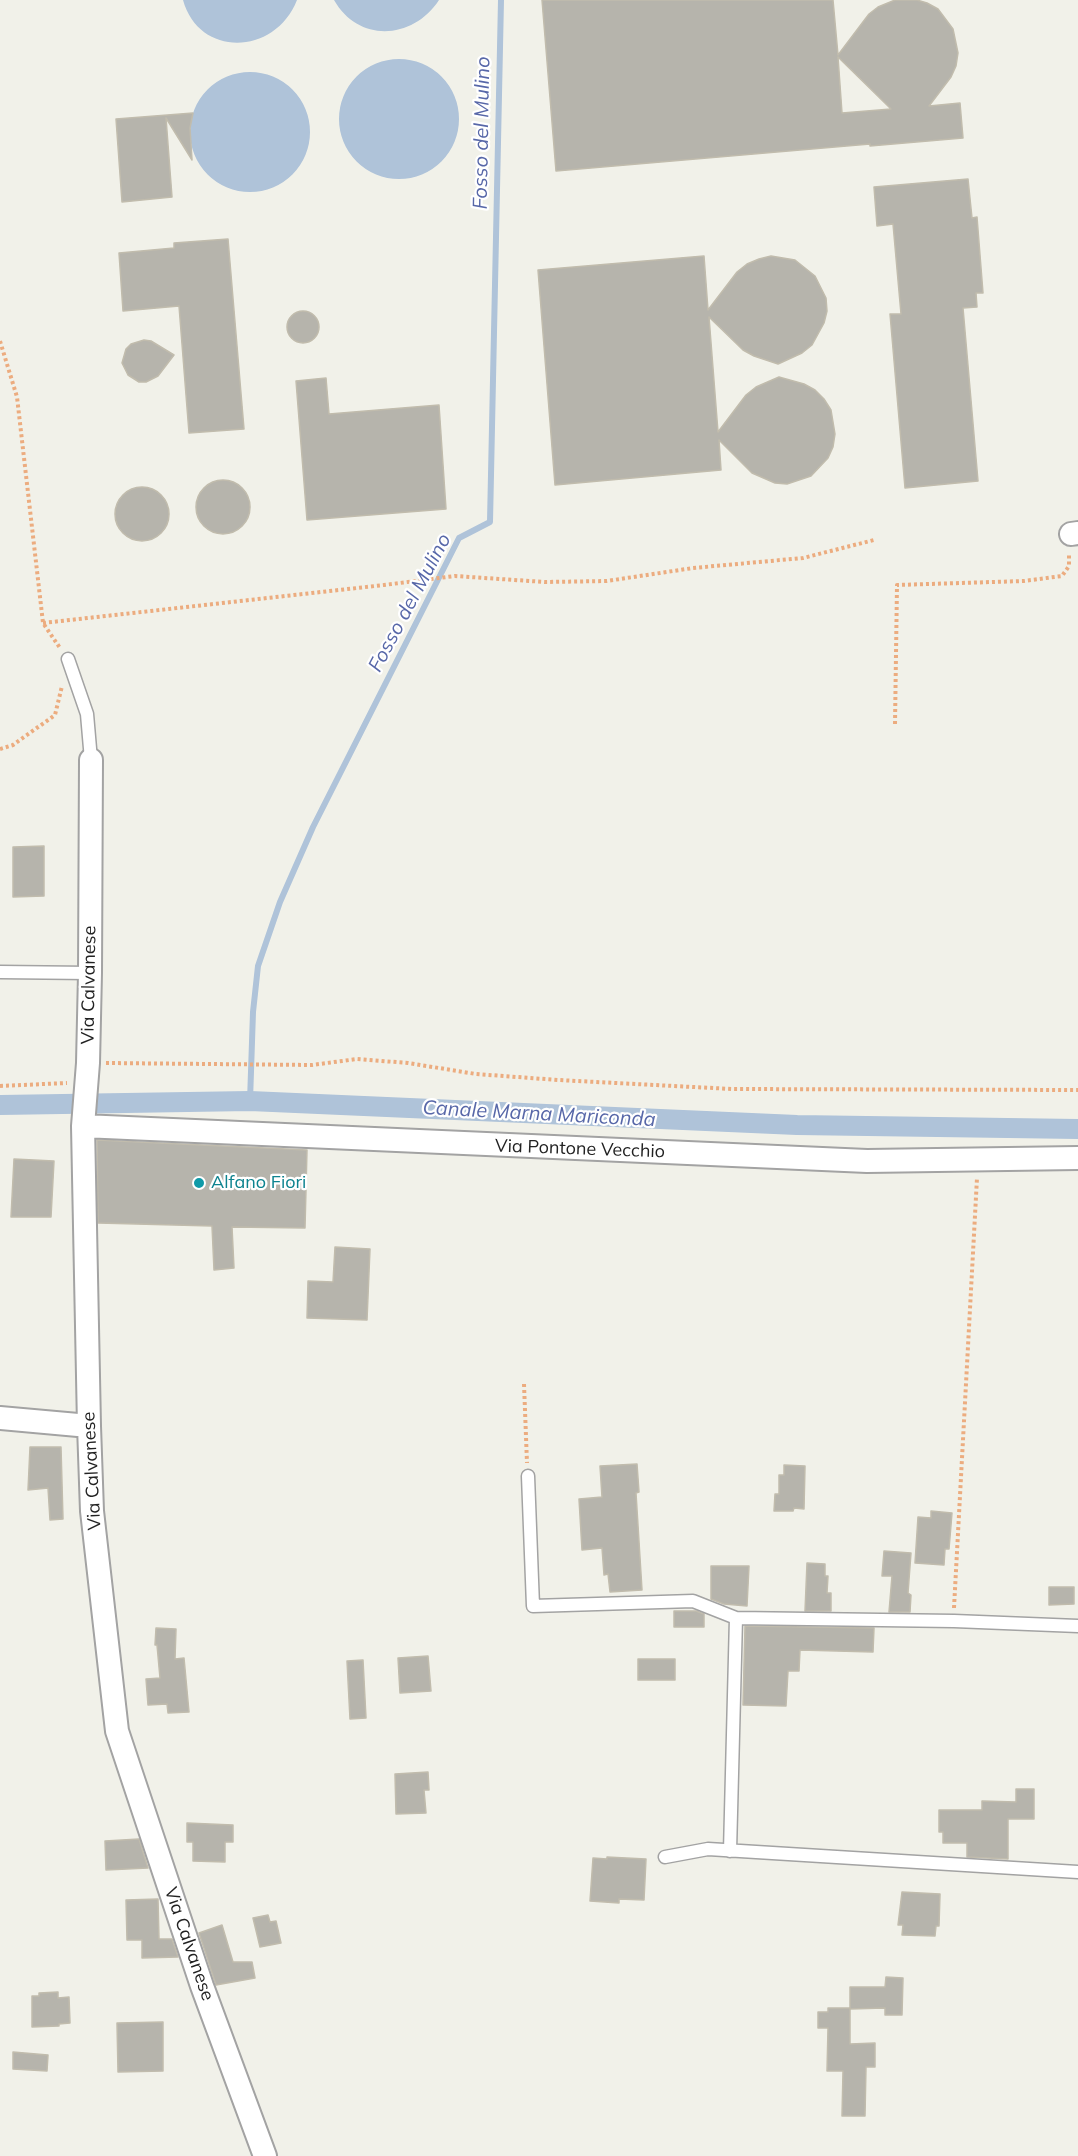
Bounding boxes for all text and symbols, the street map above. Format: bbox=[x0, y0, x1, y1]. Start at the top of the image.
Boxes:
water label: Fosso del Mulino bbox=[469, 56, 495, 210]
water label: Fosso del Mulino bbox=[363, 530, 457, 676]
street label: Via Calvanese bbox=[77, 925, 101, 1045]
water label: Canale Marna Mariconda bbox=[422, 1096, 656, 1132]
street label: Via Pontone Vecchio bbox=[495, 1135, 665, 1163]
place label: Alfano Fiori bbox=[211, 1172, 306, 1194]
marker: Alfano Fiori bbox=[192, 1176, 206, 1190]
street label: Via Calvanese bbox=[78, 1411, 106, 1531]
street label: Via Calvanese bbox=[159, 1884, 219, 2004]

